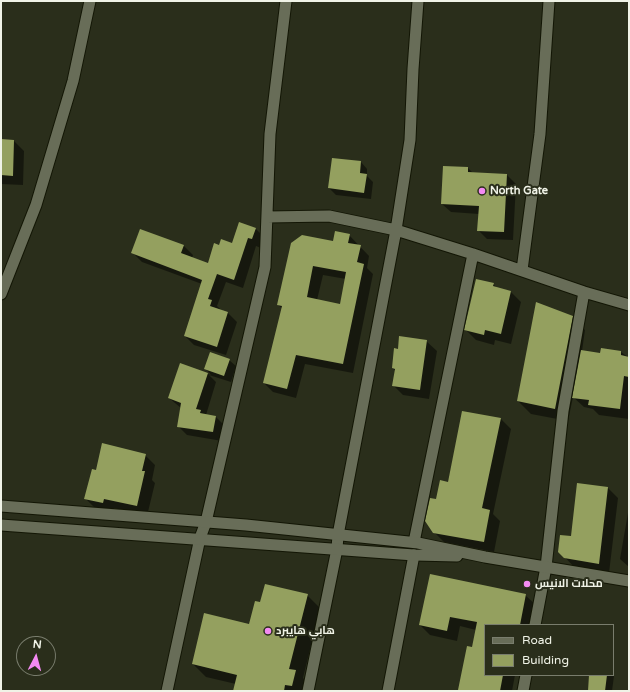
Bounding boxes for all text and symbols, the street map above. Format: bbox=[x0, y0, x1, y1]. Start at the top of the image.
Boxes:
place label: North Gate bbox=[490, 184, 548, 198]
marker: North Gate bbox=[477, 186, 487, 196]
place label: محلات الانيس bbox=[535, 577, 603, 591]
marker: محلات الانيس bbox=[522, 579, 532, 589]
place label: هابي هايبرد bbox=[276, 624, 335, 638]
legend bbox=[484, 624, 614, 676]
marker: هابي هايبرد bbox=[263, 626, 273, 636]
text: Road bbox=[522, 633, 552, 647]
north arrow bbox=[16, 636, 56, 676]
text: N bbox=[32, 638, 42, 651]
text: Building bbox=[522, 653, 569, 667]

